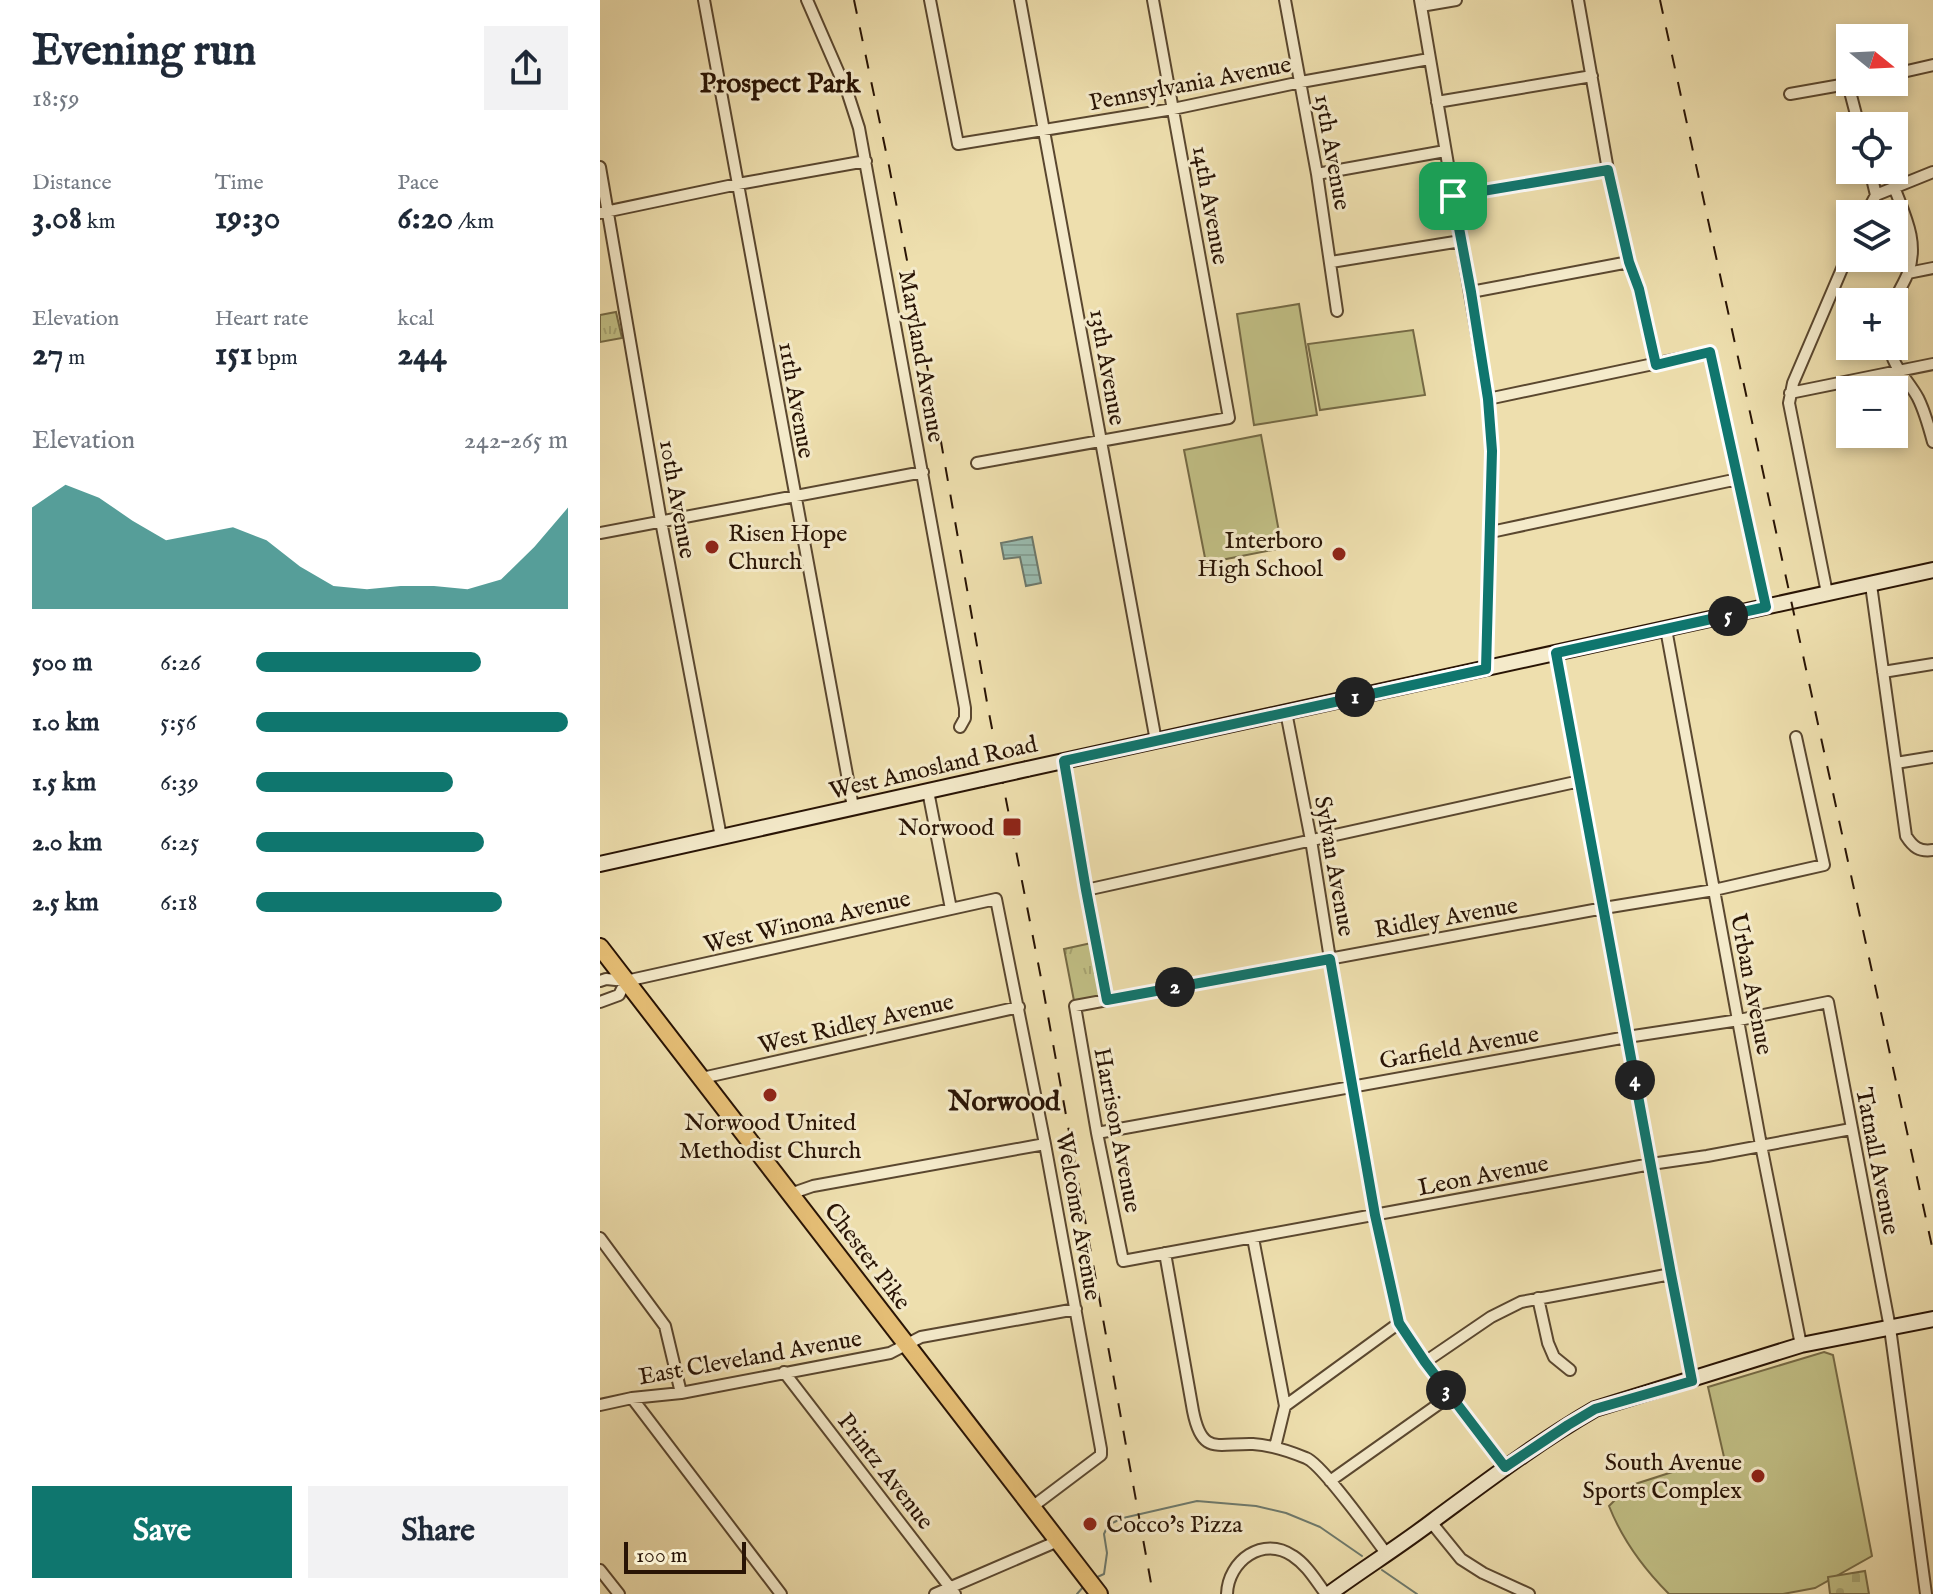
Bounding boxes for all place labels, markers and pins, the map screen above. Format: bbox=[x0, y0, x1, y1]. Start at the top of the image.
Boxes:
pin bbox=[1419, 162, 1487, 230]
place label: Risen Hope Church bbox=[728, 519, 847, 578]
place label: Interboro High School bbox=[1197, 526, 1323, 585]
marker: Risen Hope Church bbox=[703, 538, 721, 556]
marker: Interboro High School bbox=[1330, 545, 1348, 563]
pin: 5 bbox=[1708, 596, 1748, 636]
pin: 1 bbox=[1335, 677, 1375, 717]
place label: Norwood bbox=[898, 813, 994, 844]
marker: Norwood bbox=[1001, 816, 1023, 838]
pin: 2 bbox=[1155, 967, 1195, 1007]
pin: 4 bbox=[1615, 1060, 1655, 1100]
marker: Norwood United Methodist Church bbox=[761, 1086, 779, 1104]
place label: Norwood United Methodist Church bbox=[679, 1108, 861, 1167]
pin: 3 bbox=[1426, 1370, 1466, 1410]
place label: South Avenue Sports Complex bbox=[1582, 1448, 1742, 1507]
marker: South Avenue Sports Complex bbox=[1749, 1467, 1767, 1485]
place label: Cocco's Pizza bbox=[1106, 1510, 1243, 1541]
marker: Cocco's Pizza bbox=[1081, 1515, 1099, 1533]

